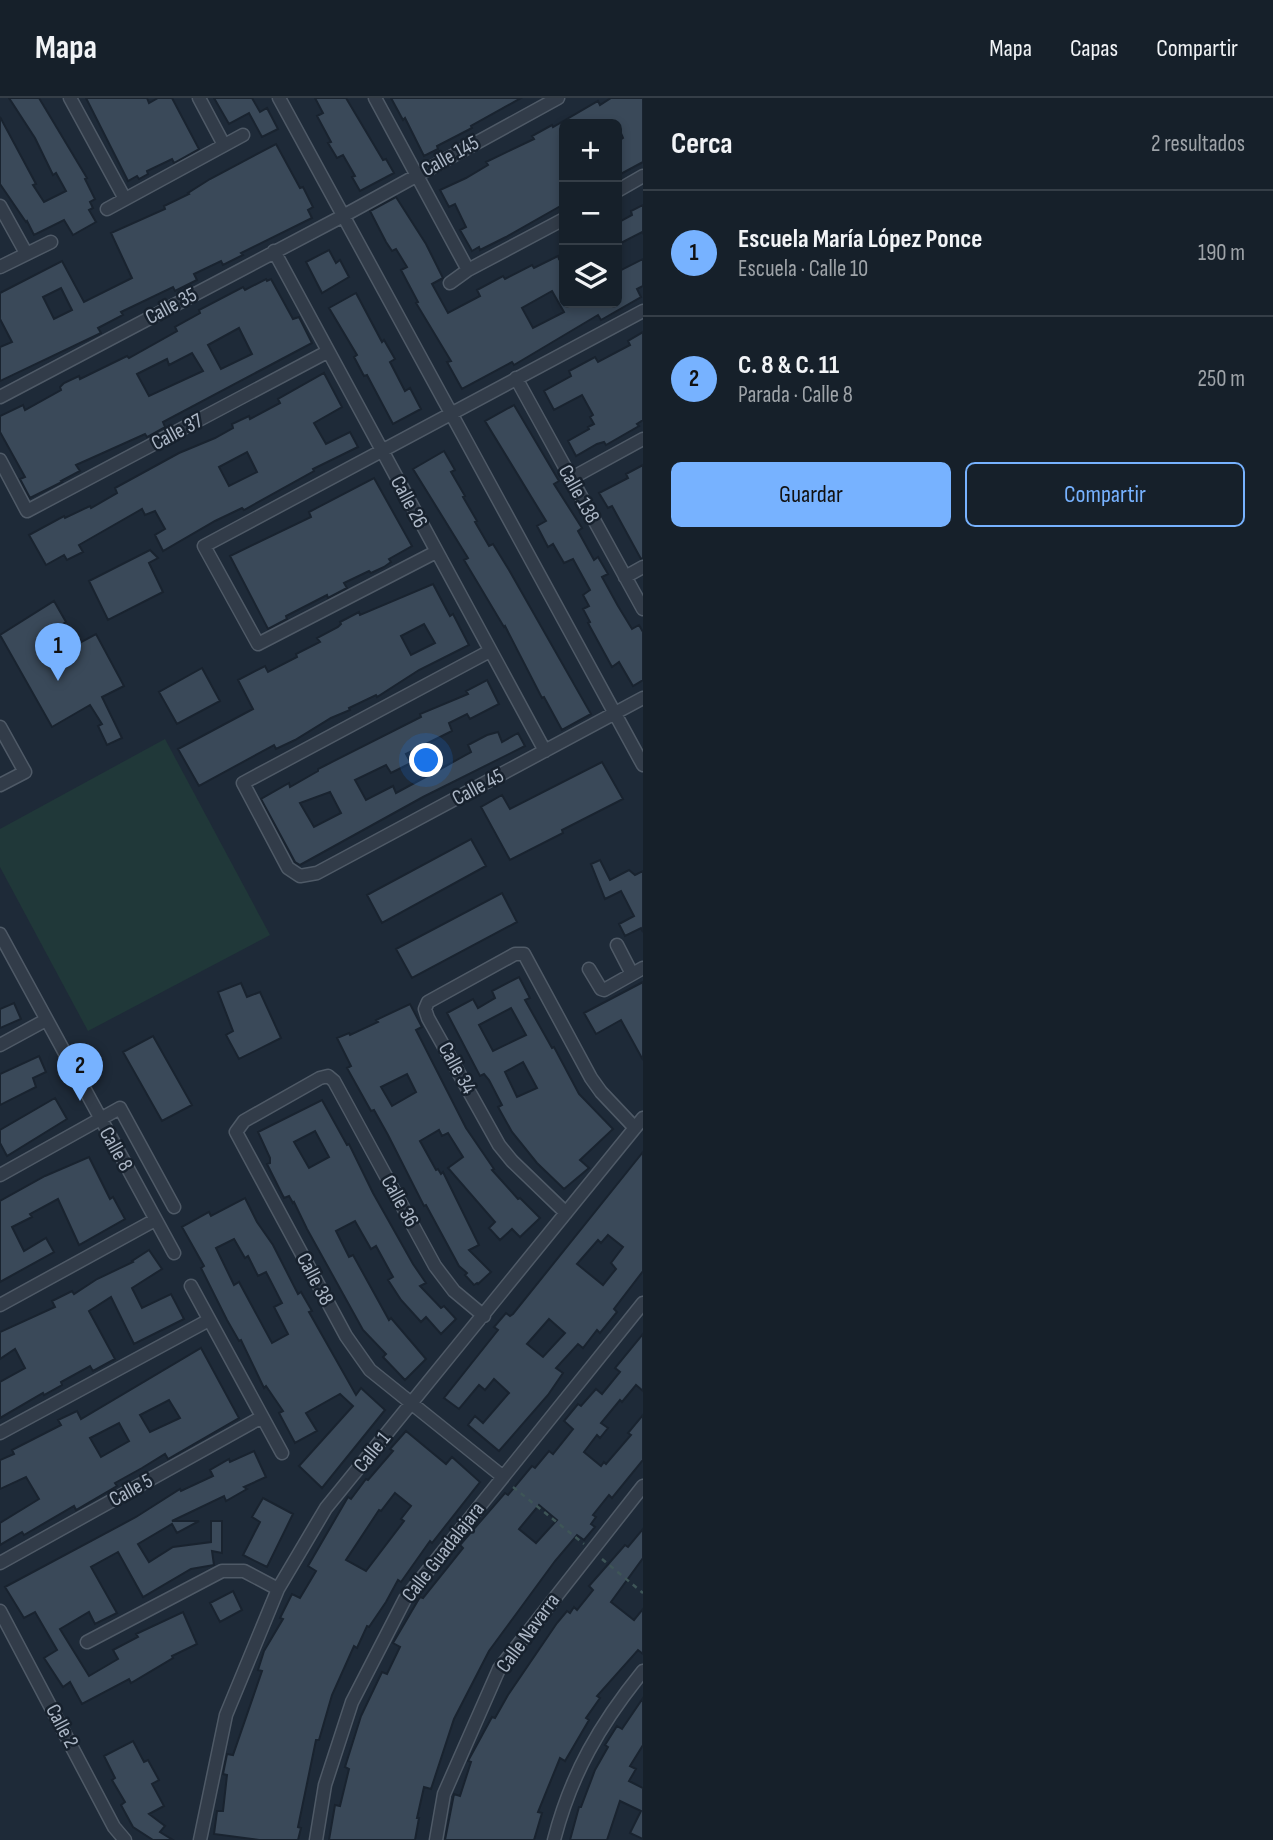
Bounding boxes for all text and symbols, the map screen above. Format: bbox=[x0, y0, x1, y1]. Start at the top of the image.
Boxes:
text: Mapa bbox=[35, 28, 97, 68]
text: Mapa bbox=[989, 34, 1032, 63]
text: Capas bbox=[1070, 34, 1118, 63]
text: Compartir bbox=[1156, 34, 1238, 63]
map controls bbox=[559, 119, 622, 308]
button: + bbox=[559, 119, 622, 182]
text: Cerca bbox=[671, 126, 733, 162]
street label: Calle 145 bbox=[417, 130, 483, 182]
text: 2 resultados bbox=[1151, 130, 1245, 158]
button: − bbox=[559, 182, 622, 245]
text: Escuela María López Ponce bbox=[738, 224, 982, 255]
text: 1 bbox=[689, 239, 699, 267]
text: 190 m bbox=[1198, 239, 1245, 267]
button: layers bbox=[559, 245, 622, 308]
text: Escuela · Calle 10 bbox=[738, 255, 868, 283]
street label: Calle 35 bbox=[141, 282, 201, 330]
text: C. 8 & C. 11 bbox=[738, 350, 839, 381]
text: 2 bbox=[689, 365, 699, 393]
text: 250 m bbox=[1198, 365, 1245, 393]
text: Parada · Calle 8 bbox=[738, 381, 853, 409]
street label: Calle 37 bbox=[147, 408, 208, 456]
street label: Calle 138 bbox=[553, 460, 605, 528]
button: Guardar bbox=[671, 462, 951, 527]
button: Compartir bbox=[965, 462, 1245, 527]
street label: Calle 26 bbox=[385, 472, 433, 532]
pin: 1 bbox=[35, 623, 81, 681]
your location bbox=[409, 743, 443, 777]
street label: Calle 45 bbox=[448, 763, 508, 811]
street label: Calle 34 bbox=[433, 1038, 481, 1098]
pin: 2 bbox=[57, 1043, 103, 1101]
street label: Calle 8 bbox=[94, 1123, 138, 1175]
street label: Calle 36 bbox=[376, 1171, 424, 1231]
street label: Calle 38 bbox=[291, 1249, 339, 1309]
street label: Calle 1 bbox=[348, 1426, 396, 1477]
street label: Calle 5 bbox=[105, 1468, 157, 1512]
street label: Calle Guadalajara bbox=[396, 1497, 490, 1607]
street label: Calle Navarra bbox=[491, 1588, 565, 1678]
street label: Calle 2 bbox=[40, 1700, 84, 1752]

